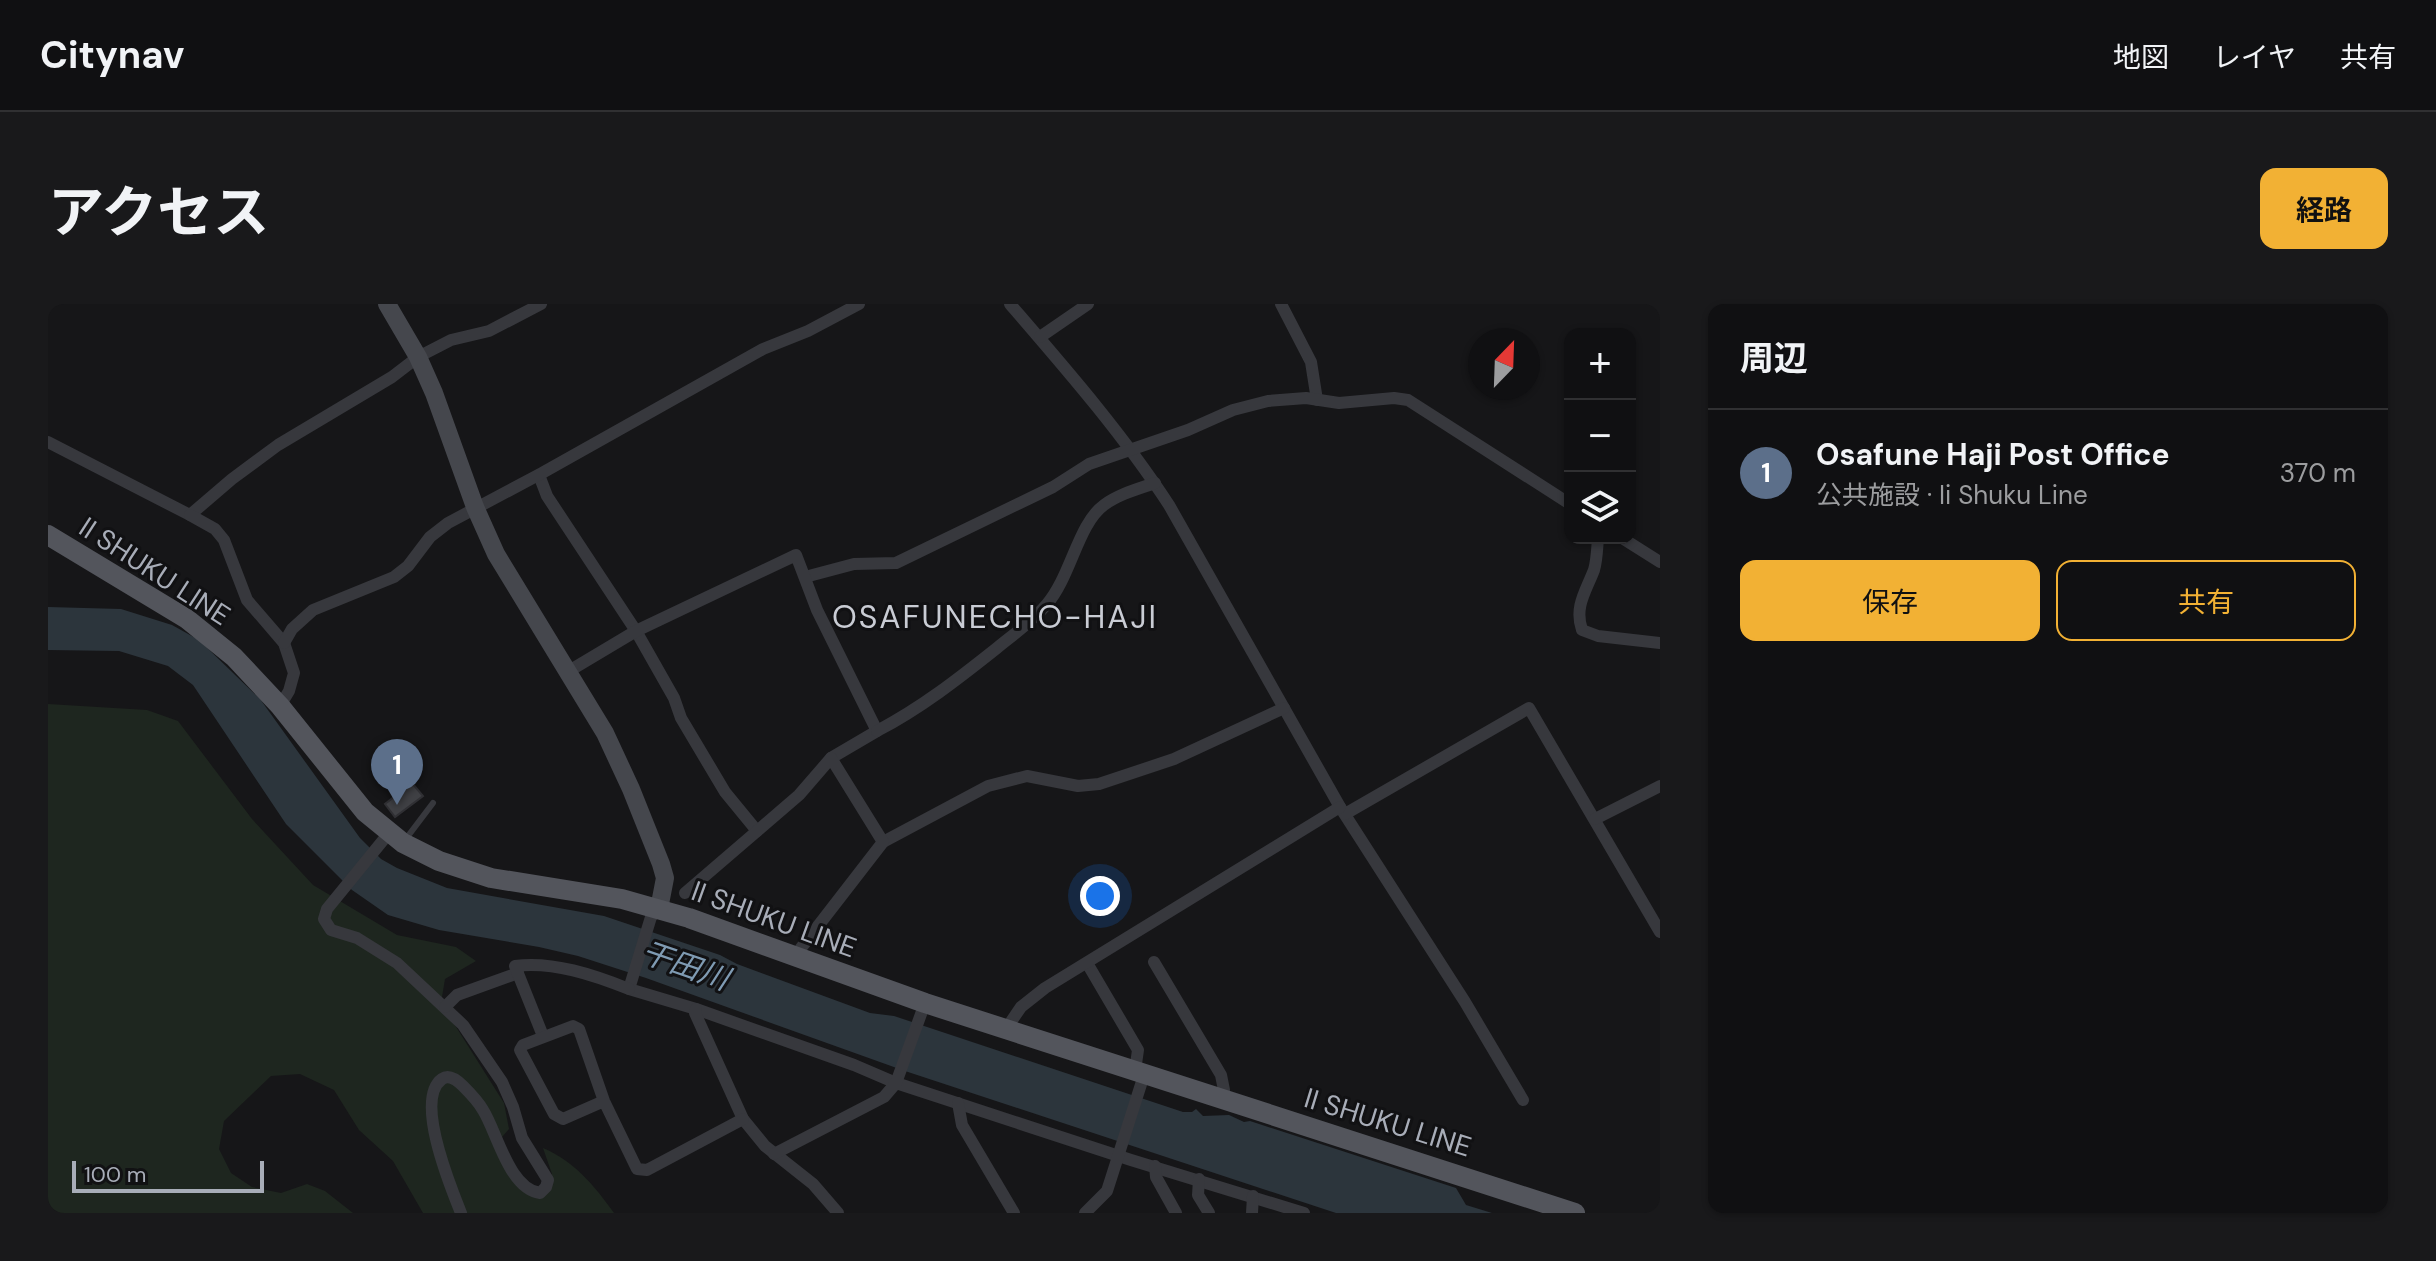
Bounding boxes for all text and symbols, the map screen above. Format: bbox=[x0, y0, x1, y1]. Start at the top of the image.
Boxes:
text: Citynav bbox=[40, 30, 184, 80]
text: 地図 bbox=[2113, 39, 2169, 76]
text: レイヤ bbox=[2213, 39, 2296, 76]
text: 共有 bbox=[2340, 39, 2396, 76]
button: 経路 bbox=[2260, 168, 2388, 249]
text: アクセス bbox=[48, 176, 269, 249]
north arrow bbox=[1468, 328, 1540, 400]
map controls bbox=[1564, 328, 1636, 544]
button: + bbox=[1564, 328, 1636, 400]
text: 周辺 bbox=[1740, 336, 1808, 381]
button: − bbox=[1564, 400, 1636, 472]
text: Osafune Haji Post Office bbox=[1816, 435, 2170, 474]
text: 1 bbox=[1761, 456, 1771, 490]
text: 370 m bbox=[2280, 456, 2356, 490]
button: layers bbox=[1564, 472, 1636, 544]
text: 公共施設 · Ii Shuku Line bbox=[1816, 478, 2088, 512]
street label: II SHUKU LINE bbox=[72, 509, 237, 634]
button: 保存 bbox=[1740, 560, 2040, 641]
button: 共有 bbox=[2056, 560, 2356, 641]
district label: OSAFUNECHO-HAJI bbox=[832, 596, 1158, 638]
pin: 1 bbox=[371, 739, 423, 805]
street label: II SHUKU LINE bbox=[686, 873, 861, 966]
your location bbox=[1080, 876, 1120, 916]
water label: 干田川 bbox=[636, 932, 737, 1000]
street label: II SHUKU LINE bbox=[1300, 1080, 1476, 1165]
scale bar bbox=[72, 1157, 264, 1193]
text: 100 m bbox=[84, 1160, 146, 1189]

